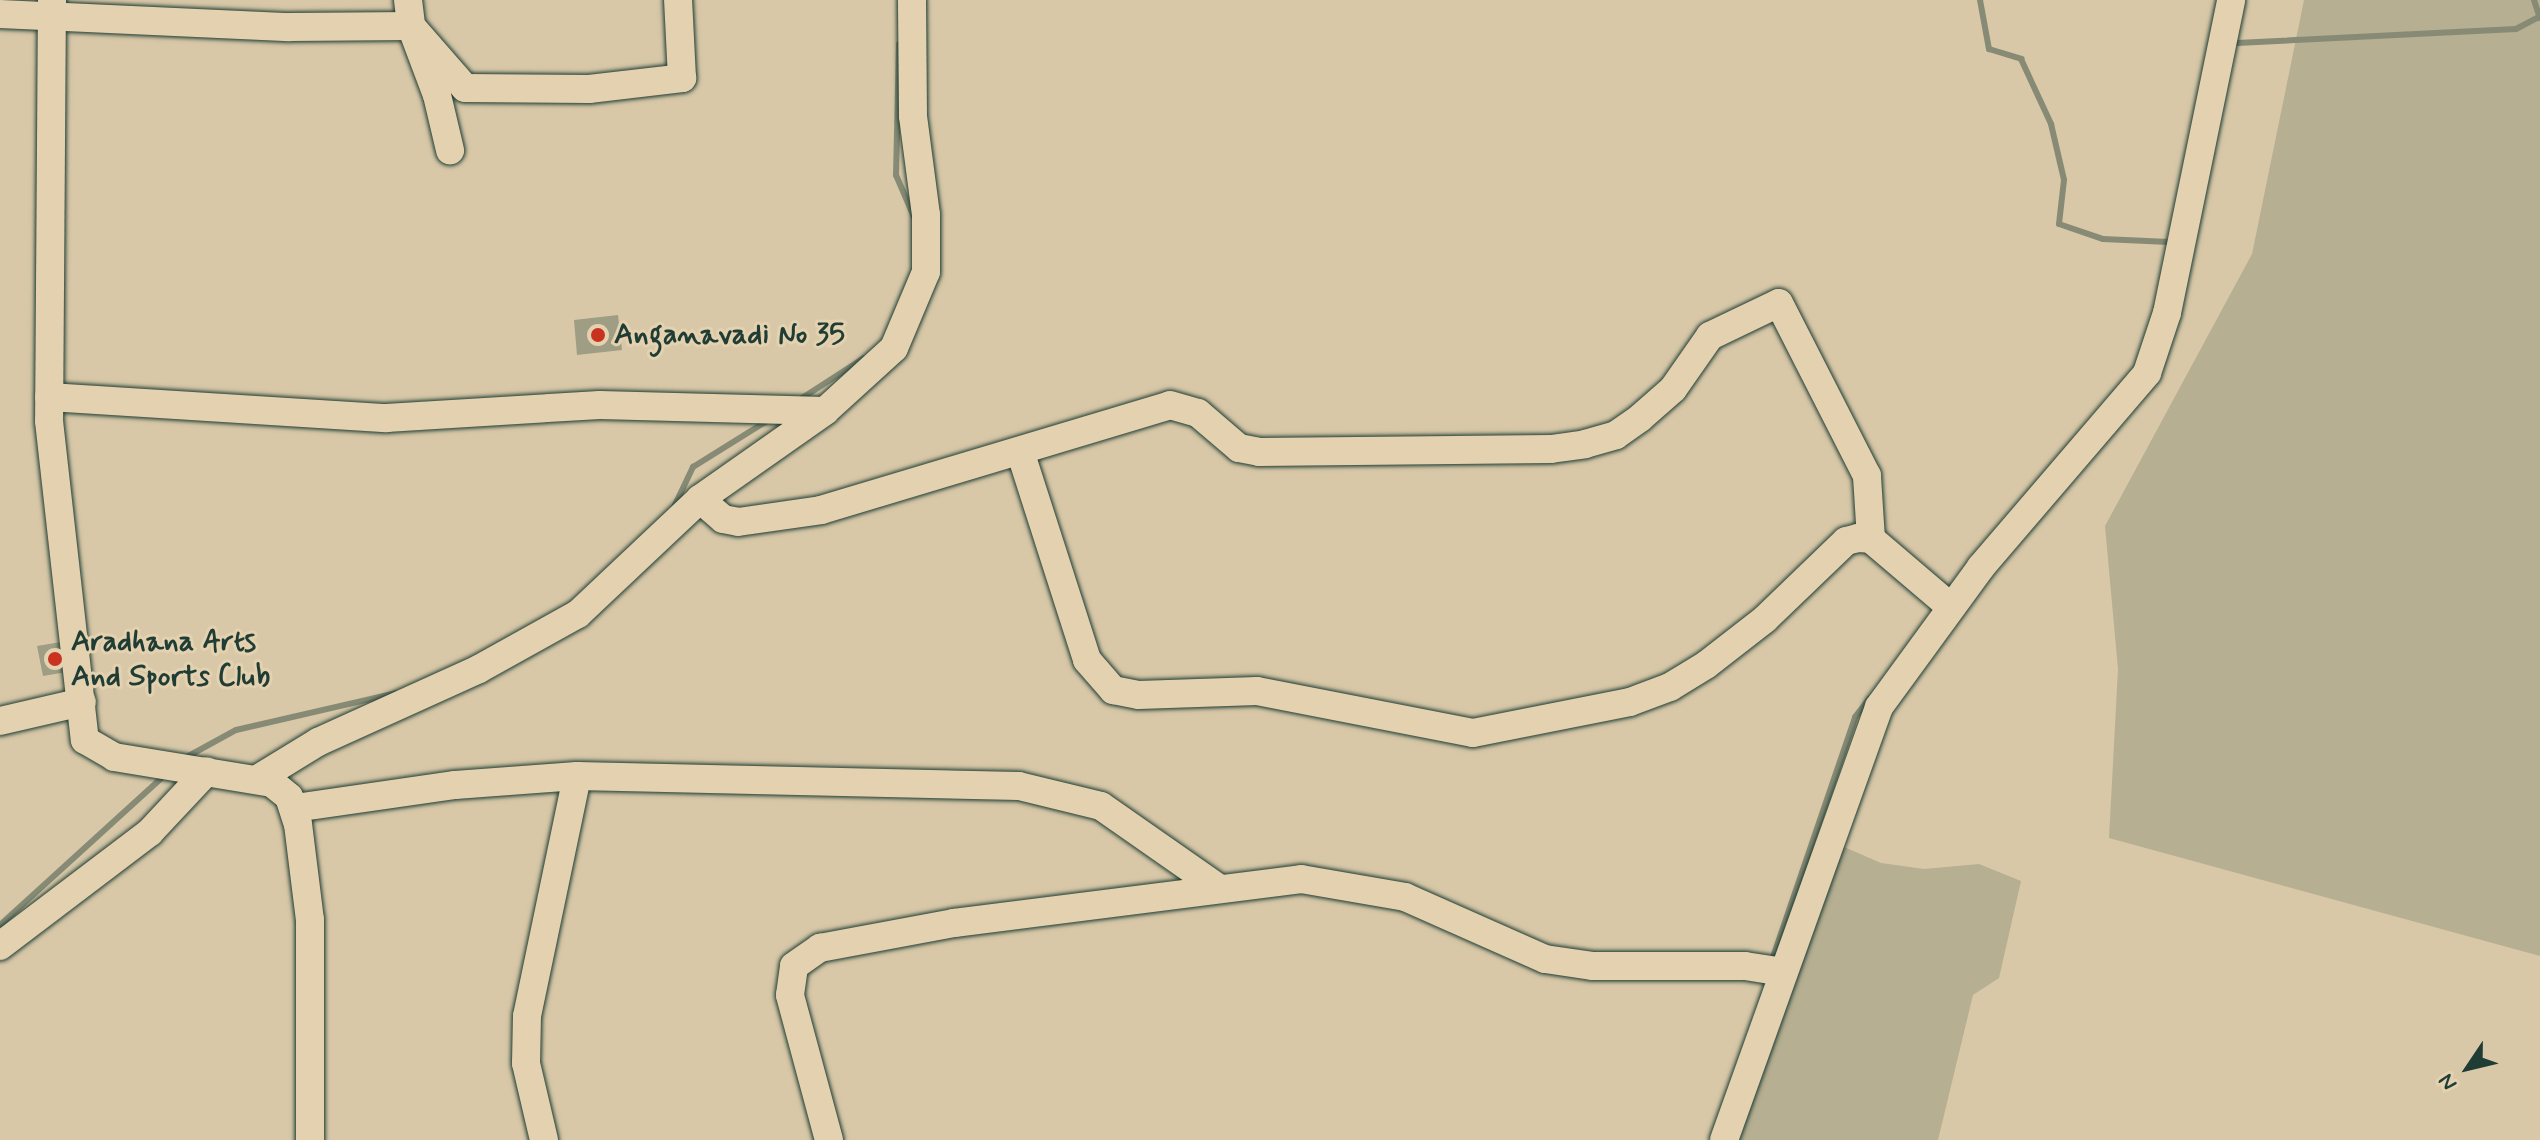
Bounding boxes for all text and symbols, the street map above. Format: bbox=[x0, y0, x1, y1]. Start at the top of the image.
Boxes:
place label: Anganavadi No 35 bbox=[614, 317, 847, 353]
marker: Anganavadi No 35 bbox=[589, 326, 607, 344]
place label: Aradhana Arts And Sports Club bbox=[71, 624, 283, 694]
marker: Aradhana Arts And Sports Club bbox=[46, 650, 64, 668]
north arrow bbox=[2428, 1028, 2508, 1108]
text: N bbox=[2433, 1068, 2464, 1096]

